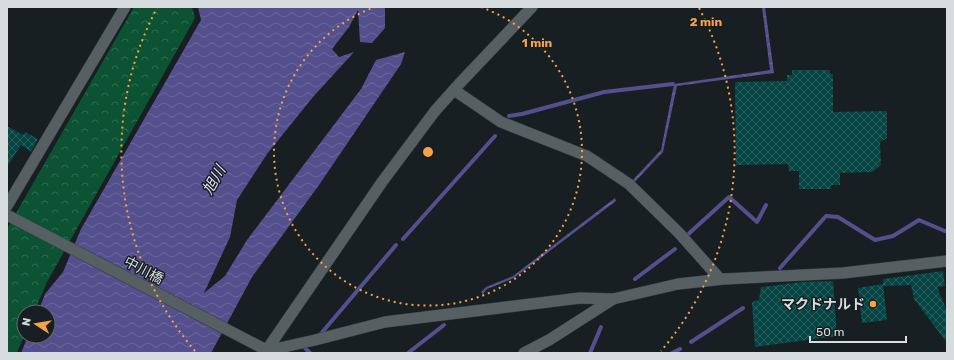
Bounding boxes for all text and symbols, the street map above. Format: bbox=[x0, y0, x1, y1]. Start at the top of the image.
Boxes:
text: 2 min bbox=[690, 15, 723, 29]
text: 1 min bbox=[522, 36, 553, 50]
centre of rings bbox=[421, 145, 435, 159]
water label: 旭川 bbox=[199, 161, 230, 197]
street label: 中川橋 bbox=[121, 253, 166, 288]
place label: マクドナルド bbox=[781, 296, 865, 313]
marker: マクドナルド bbox=[868, 299, 878, 309]
north arrow bbox=[16, 304, 56, 344]
text: N bbox=[20, 317, 34, 327]
scale bar bbox=[810, 318, 906, 344]
text: 50 m bbox=[816, 325, 844, 339]

